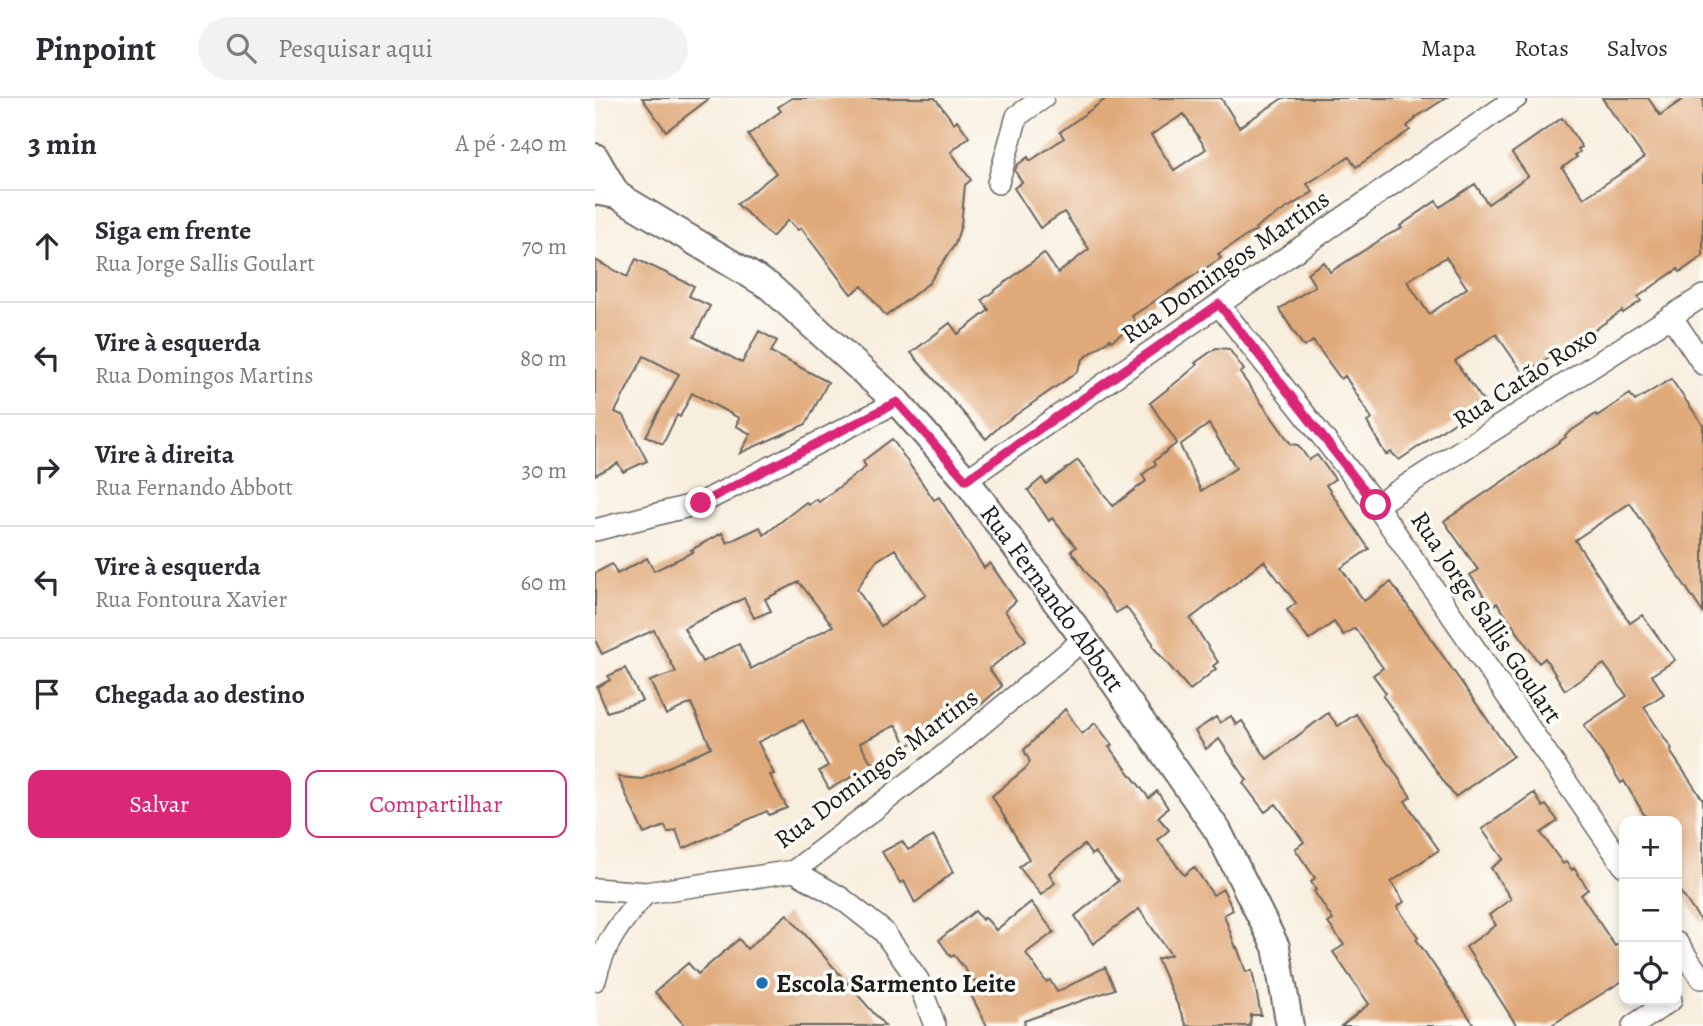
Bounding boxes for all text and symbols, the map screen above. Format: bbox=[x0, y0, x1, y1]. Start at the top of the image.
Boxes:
search box bbox=[198, 17, 688, 80]
text: Pinpoint bbox=[35, 26, 156, 71]
icon: search bbox=[222, 29, 260, 67]
text: Pesquisar aqui bbox=[278, 31, 433, 66]
text: Mapa bbox=[1421, 32, 1476, 64]
text: Rotas bbox=[1514, 32, 1569, 64]
text: Salvos bbox=[1607, 32, 1668, 64]
text: 3 min bbox=[28, 124, 97, 164]
text: A pé · 240 m bbox=[456, 128, 567, 159]
street label: Rua Domingos Martins bbox=[1114, 181, 1336, 352]
text: Siga em frente bbox=[95, 213, 251, 248]
icon: ahead bbox=[28, 227, 66, 265]
text: 70 m bbox=[521, 231, 567, 262]
text: Rua Jorge Sallis Goulart bbox=[95, 248, 315, 279]
street label: Rua Catão Roxo bbox=[1446, 318, 1604, 437]
text: Vire à esquerda bbox=[95, 325, 261, 360]
icon: left bbox=[28, 339, 66, 377]
text: 80 m bbox=[520, 343, 567, 374]
text: Rua Domingos Martins bbox=[95, 360, 313, 391]
text: Vire à direita bbox=[95, 437, 234, 472]
icon: right bbox=[28, 451, 66, 489]
text: 30 m bbox=[521, 455, 567, 486]
text: Rua Fernando Abbott bbox=[95, 472, 293, 503]
route end bbox=[685, 487, 716, 518]
route start bbox=[1360, 489, 1391, 520]
street label: Rua Fernando Abbott bbox=[972, 498, 1133, 699]
street label: Rua Jorge Sallis Goulart bbox=[1403, 504, 1571, 730]
text: Vire à esquerda bbox=[95, 549, 261, 584]
icon: left bbox=[28, 563, 66, 601]
text: 60 m bbox=[520, 567, 567, 598]
text: Rua Fontoura Xavier bbox=[95, 584, 287, 615]
icon: arrive bbox=[28, 675, 66, 713]
text: Chegada ao destino bbox=[95, 677, 305, 712]
street label: Rua Domingos Martins bbox=[767, 680, 985, 857]
button: Salvar bbox=[28, 770, 291, 838]
button: Compartilhar bbox=[305, 770, 567, 838]
map controls bbox=[1619, 816, 1682, 1005]
button: + bbox=[1619, 816, 1682, 879]
button: − bbox=[1619, 879, 1682, 942]
button: locate bbox=[1619, 942, 1682, 1005]
place label: Escola Sarmento Leite bbox=[776, 966, 1016, 1001]
marker: Escola Sarmento Leite bbox=[754, 975, 770, 991]

